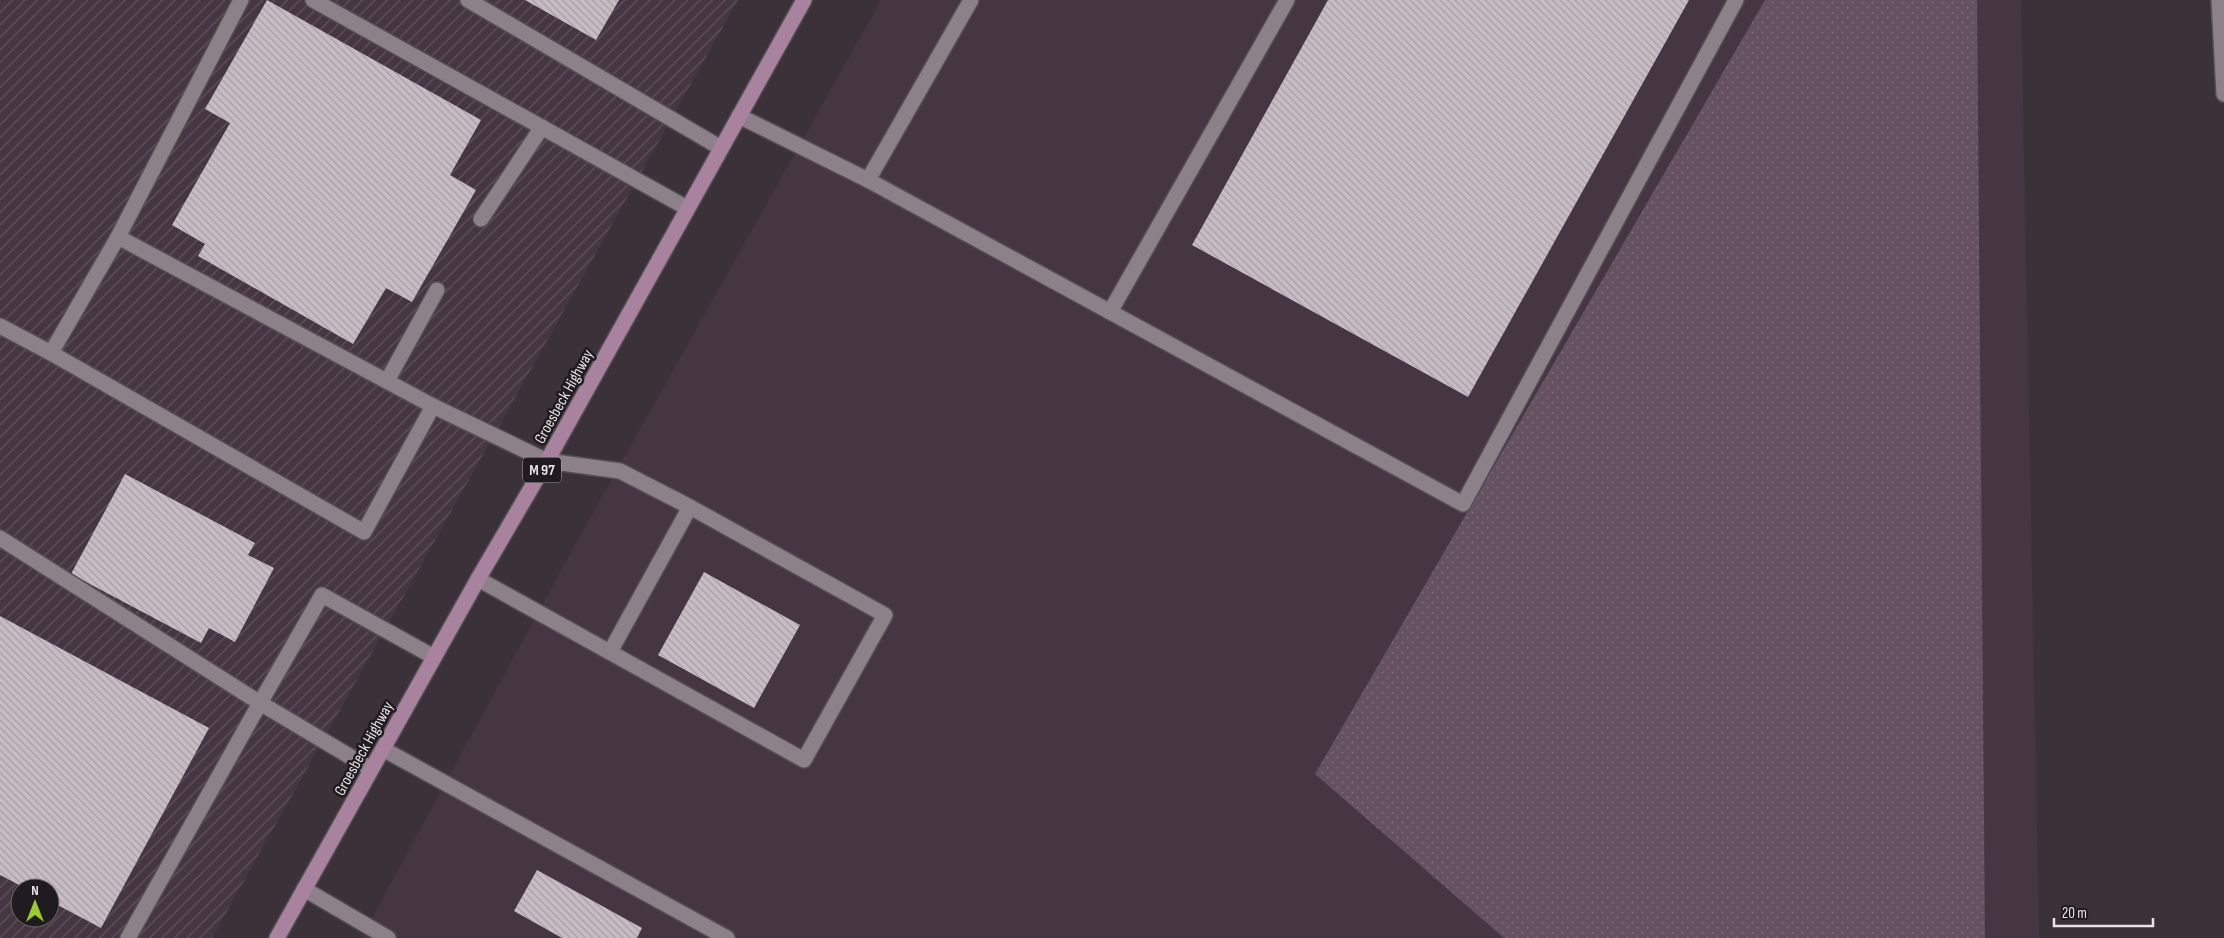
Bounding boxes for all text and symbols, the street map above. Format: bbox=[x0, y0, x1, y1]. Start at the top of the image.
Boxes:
street label: Groesbeck Highway bbox=[531, 346, 598, 447]
road number: M 97 bbox=[523, 458, 561, 482]
street label: Groesbeck Highway bbox=[331, 698, 398, 799]
north arrow bbox=[10, 878, 60, 928]
text: N bbox=[31, 882, 39, 899]
scale bar bbox=[2054, 896, 2153, 928]
text: 20 m bbox=[2062, 904, 2087, 923]

